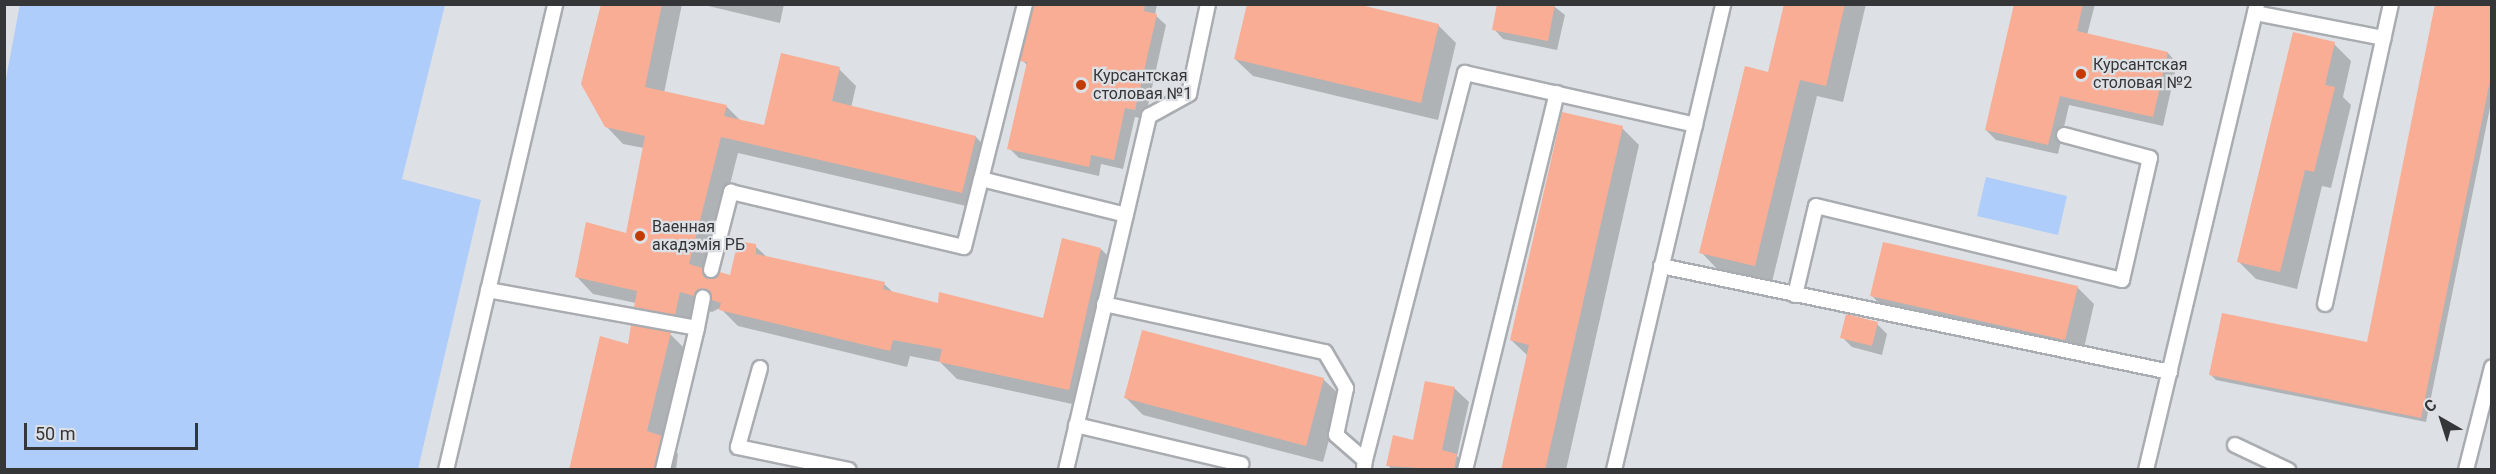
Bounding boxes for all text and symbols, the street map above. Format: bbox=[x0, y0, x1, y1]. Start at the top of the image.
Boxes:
place label: Курсантская столовая №2 bbox=[2093, 55, 2192, 93]
place label: Курсантская столовая №1 bbox=[1093, 66, 1192, 104]
marker: Курсантская столовая №2 bbox=[2074, 67, 2088, 81]
marker: Курсантская столовая №1 bbox=[1074, 78, 1088, 92]
place label: Ваенная акадэмія РБ bbox=[652, 217, 745, 255]
marker: Ваенная акадэмія РБ bbox=[633, 229, 647, 243]
north arrow bbox=[2412, 390, 2472, 450]
text: С bbox=[2420, 395, 2440, 416]
scale bar bbox=[27, 411, 201, 449]
text: 50 m bbox=[35, 423, 75, 444]

